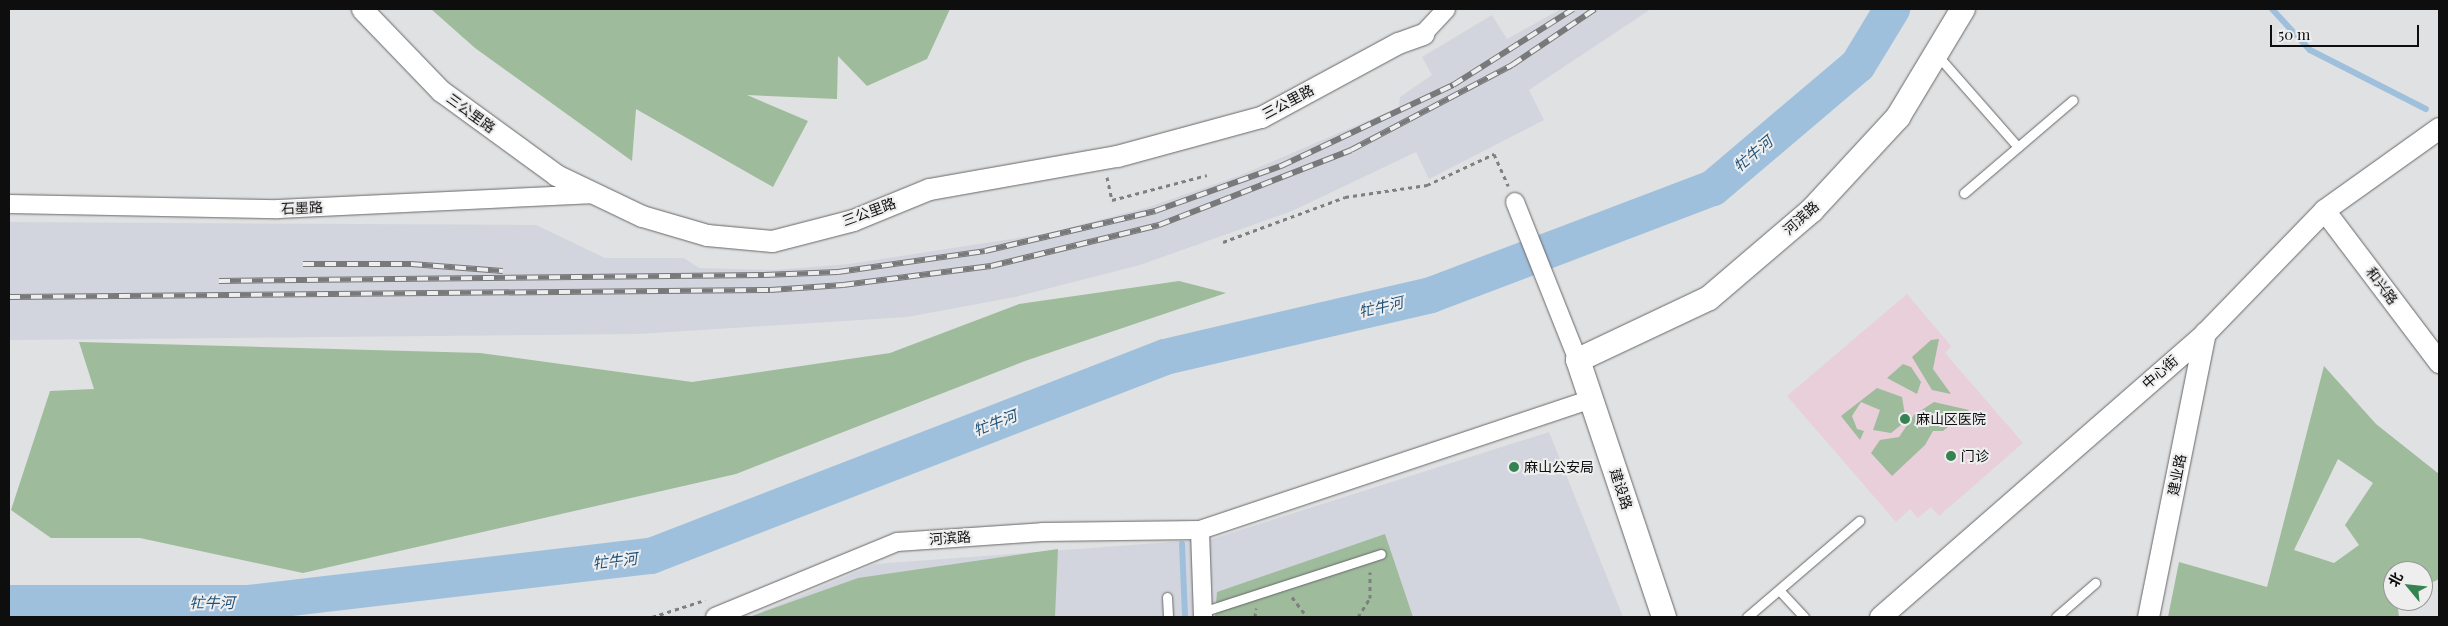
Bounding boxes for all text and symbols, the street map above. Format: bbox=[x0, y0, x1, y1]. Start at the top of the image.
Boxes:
scale bar bbox=[2273, 15, 2422, 47]
text: 50 m bbox=[2278, 24, 2310, 44]
street label: 三公里路 bbox=[1259, 81, 1317, 123]
street label: 三公里路 bbox=[443, 90, 499, 136]
water label: 牤牛河 bbox=[1730, 133, 1776, 175]
street label: 三公里路 bbox=[840, 195, 898, 229]
street label: 河滨路 bbox=[1780, 198, 1822, 238]
street label: 石墨路 bbox=[281, 199, 323, 217]
street label: 和兴路 bbox=[2363, 264, 2401, 308]
water label: 牤牛河 bbox=[1357, 293, 1405, 321]
street label: 中心街 bbox=[2139, 352, 2181, 392]
water label: 牤牛河 bbox=[971, 407, 1019, 439]
place label: 麻山区医院 bbox=[1916, 411, 1986, 427]
marker: 麻山区医院 bbox=[1898, 412, 1912, 426]
place label: 门诊 bbox=[1961, 448, 1989, 464]
marker: 门诊 bbox=[1945, 450, 1957, 462]
street label: 建业路 bbox=[2165, 453, 2189, 497]
place label: 麻山公安局 bbox=[1524, 459, 1594, 475]
marker: 麻山公安局 bbox=[1508, 461, 1520, 473]
street label: 建设路 bbox=[1607, 466, 1635, 512]
street label: 河滨路 bbox=[928, 528, 972, 548]
water label: 牤牛河 bbox=[592, 549, 638, 573]
north arrow bbox=[2383, 561, 2433, 611]
text: 北 bbox=[2384, 569, 2407, 590]
water label: 牤牛河 bbox=[190, 594, 234, 612]

